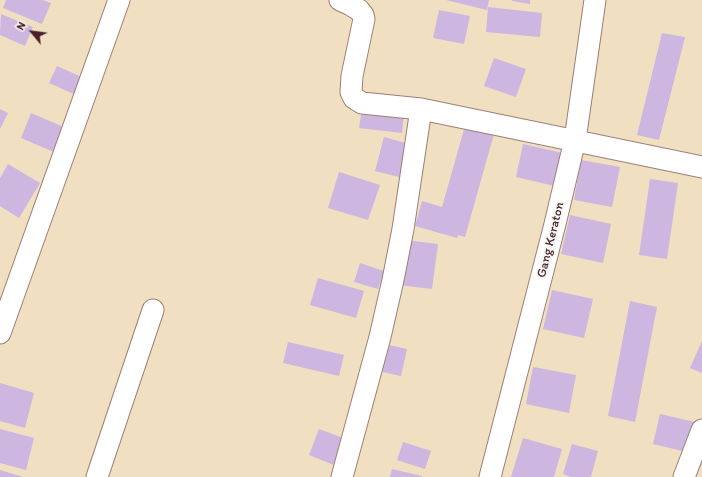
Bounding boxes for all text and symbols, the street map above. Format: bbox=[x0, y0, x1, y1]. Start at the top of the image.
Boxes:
north arrow bbox=[12, 12, 52, 52]
text: N bbox=[14, 20, 29, 32]
street label: Gang Keraton bbox=[534, 201, 568, 279]

